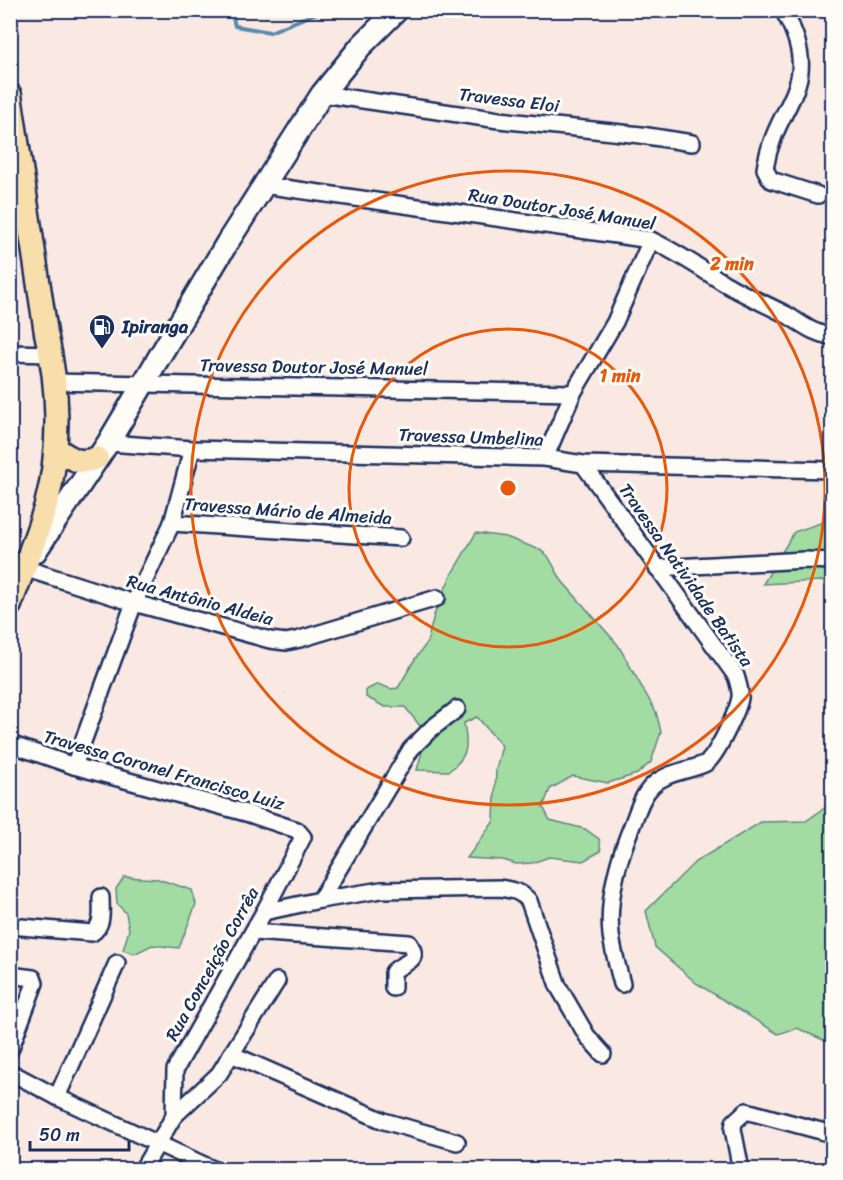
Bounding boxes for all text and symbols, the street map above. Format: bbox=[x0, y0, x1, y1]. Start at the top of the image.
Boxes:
street label: Travessa Eloi bbox=[457, 78, 562, 122]
street label: Rua Doutor José Manuel bbox=[466, 178, 659, 240]
text: 2 min bbox=[709, 248, 754, 280]
place label: Ipiranga bbox=[121, 311, 189, 343]
fuel station icon: Ipiranga bbox=[87, 312, 117, 350]
street label: Travessa Doutor José Manuel bbox=[200, 349, 429, 385]
text: 1 min bbox=[600, 360, 641, 392]
street label: Travessa Umbelina bbox=[398, 418, 544, 456]
street label: Travessa Natividade Batista bbox=[610, 476, 763, 675]
centre of rings bbox=[498, 478, 518, 498]
street label: Travessa Mário de Almeida bbox=[183, 488, 393, 534]
street label: Rua Antônio Aldeia bbox=[123, 565, 278, 635]
street label: Travessa Coronel Francisco Luiz bbox=[40, 720, 289, 820]
street label: Rua Conceição Corrêa bbox=[156, 880, 268, 1047]
scale bar bbox=[30, 1114, 129, 1152]
text: 50 m bbox=[39, 1119, 80, 1151]

